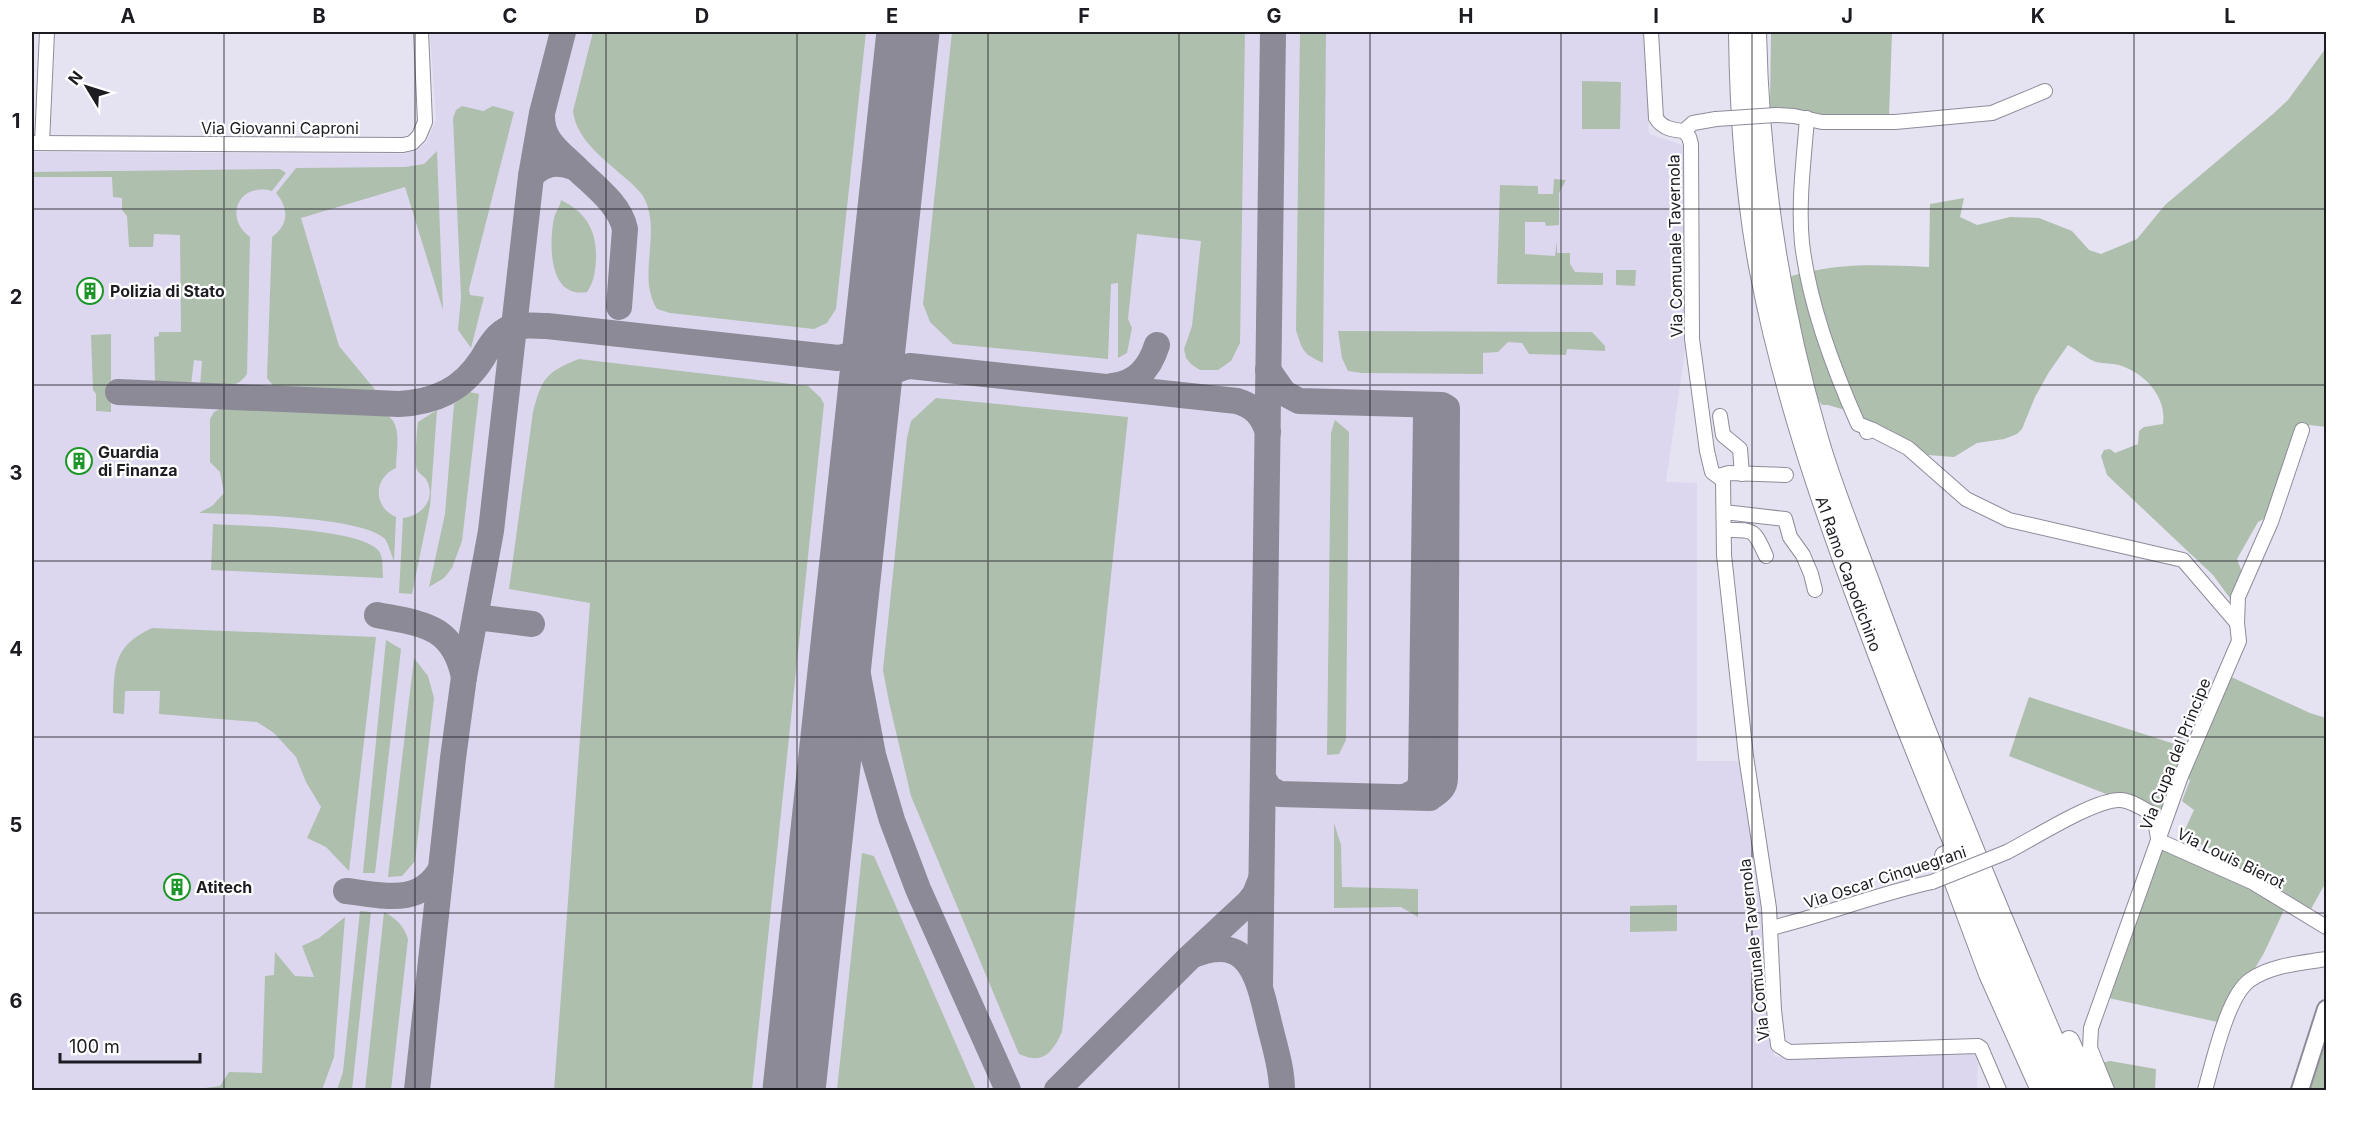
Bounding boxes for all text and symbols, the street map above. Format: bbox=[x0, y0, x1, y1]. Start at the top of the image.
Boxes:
text: A bbox=[121, 4, 136, 28]
text: B bbox=[312, 4, 326, 28]
text: C bbox=[503, 4, 517, 28]
text: D bbox=[695, 4, 709, 28]
text: E bbox=[886, 4, 898, 28]
text: F bbox=[1078, 4, 1090, 28]
text: G bbox=[1266, 4, 1282, 28]
text: H bbox=[1459, 4, 1473, 28]
text: I bbox=[1653, 4, 1659, 28]
text: J bbox=[1841, 4, 1853, 28]
text: K bbox=[2031, 4, 2045, 28]
text: L bbox=[2224, 4, 2236, 28]
north arrow bbox=[57, 57, 117, 117]
text: N bbox=[64, 67, 87, 89]
text: 1 bbox=[12, 109, 20, 133]
street label: Via Giovanni Caproni bbox=[201, 118, 359, 138]
street label: Via Comunale Tavernola bbox=[1663, 154, 1687, 338]
building icon: Polizia di Stato bbox=[75, 276, 105, 306]
place label: Polizia di Stato bbox=[110, 281, 225, 301]
text: 2 bbox=[10, 285, 22, 309]
place label: Guardia di Finanza bbox=[98, 442, 178, 480]
building icon: Guardia di Finanza bbox=[64, 446, 94, 476]
text: 3 bbox=[10, 461, 22, 485]
street label: A1 Ramo Capodichino bbox=[1811, 493, 1886, 654]
text: 4 bbox=[9, 637, 23, 661]
street label: Via Cupa del Principe bbox=[2135, 675, 2215, 833]
text: 5 bbox=[10, 813, 22, 837]
street label: Via Louis Bierot bbox=[2174, 823, 2288, 893]
street label: Via Oscar Cinquegrani bbox=[1801, 841, 1969, 913]
street label: Via Comunale Tavernola bbox=[1734, 858, 1774, 1042]
building icon: Atitech bbox=[162, 872, 192, 902]
place label: Atitech bbox=[196, 877, 252, 897]
text: 6 bbox=[10, 989, 23, 1013]
scale bar bbox=[60, 1026, 200, 1064]
text: 100 m bbox=[69, 1036, 120, 1057]

